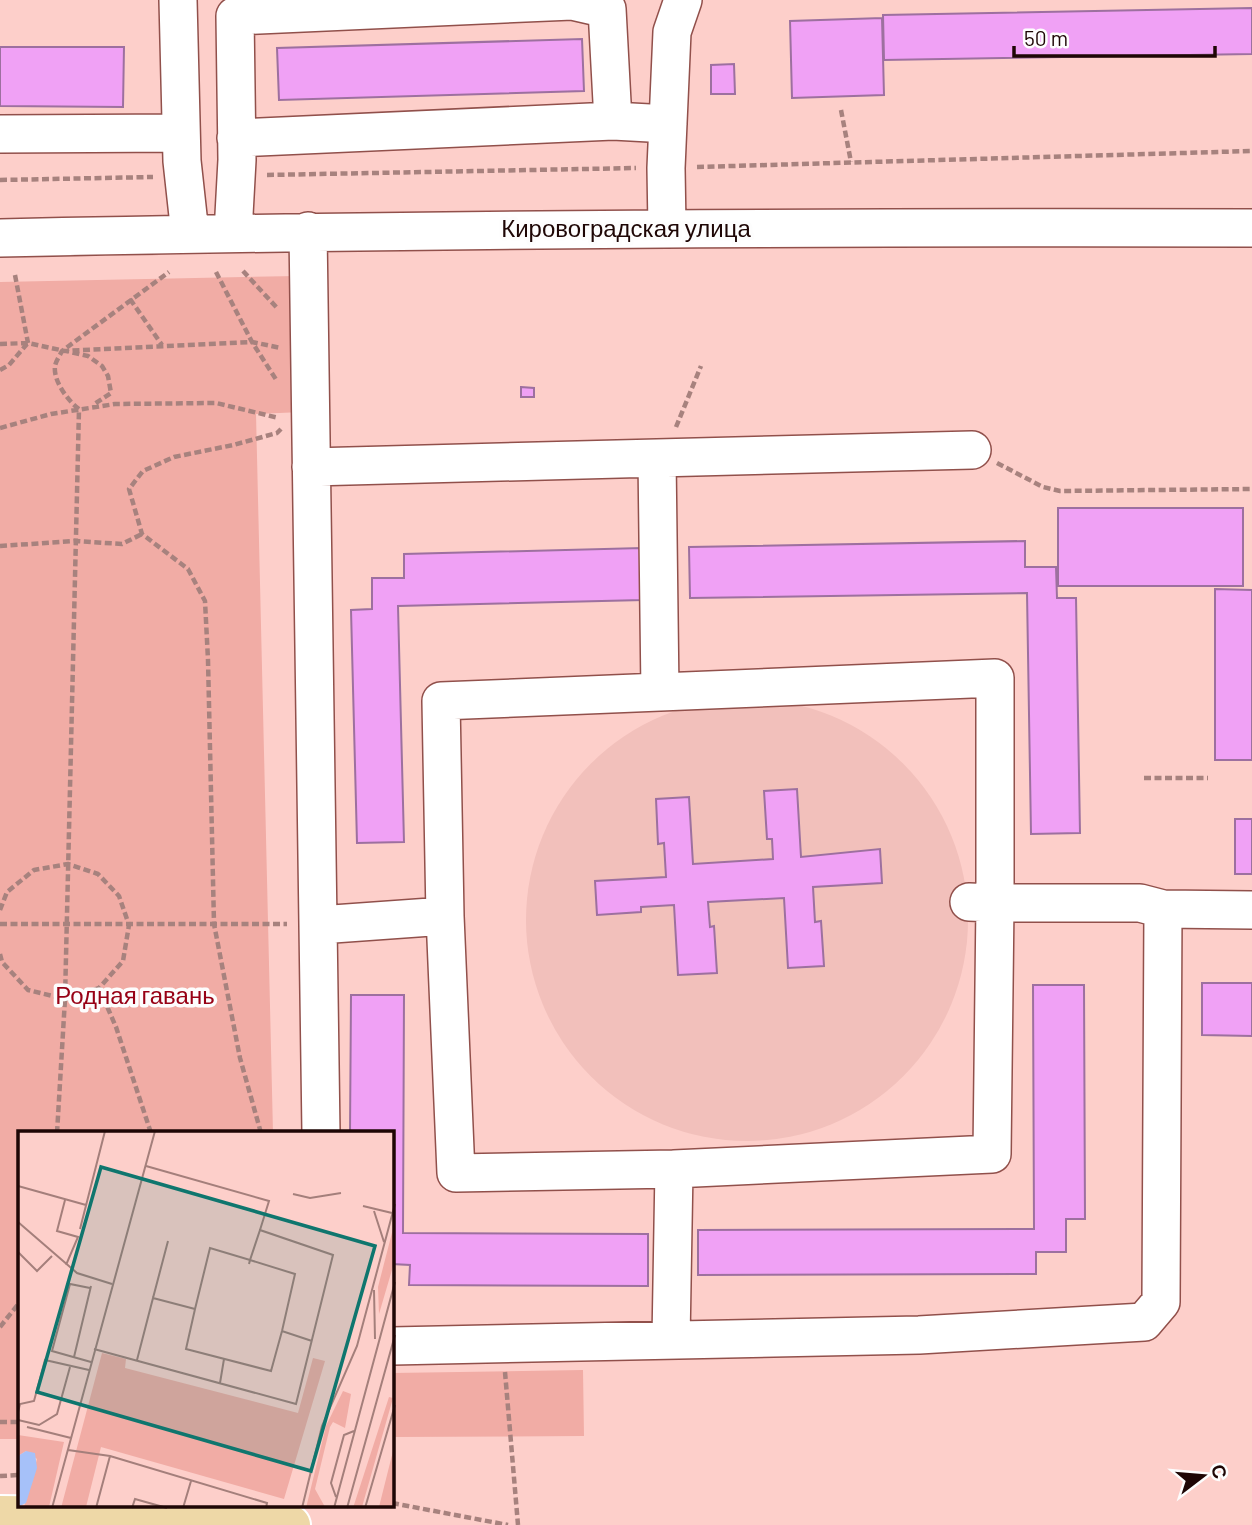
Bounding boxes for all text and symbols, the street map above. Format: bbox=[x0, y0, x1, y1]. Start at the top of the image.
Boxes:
scale bar bbox=[1014, 14, 1215, 58]
text: 50 m bbox=[1024, 25, 1068, 50]
street label: Кировоградская улица bbox=[501, 213, 751, 242]
park label: Родная гавань bbox=[55, 980, 215, 1009]
inset map bbox=[18, 1131, 394, 1508]
north arrow bbox=[1168, 1441, 1238, 1511]
text: С bbox=[1207, 1461, 1233, 1481]

